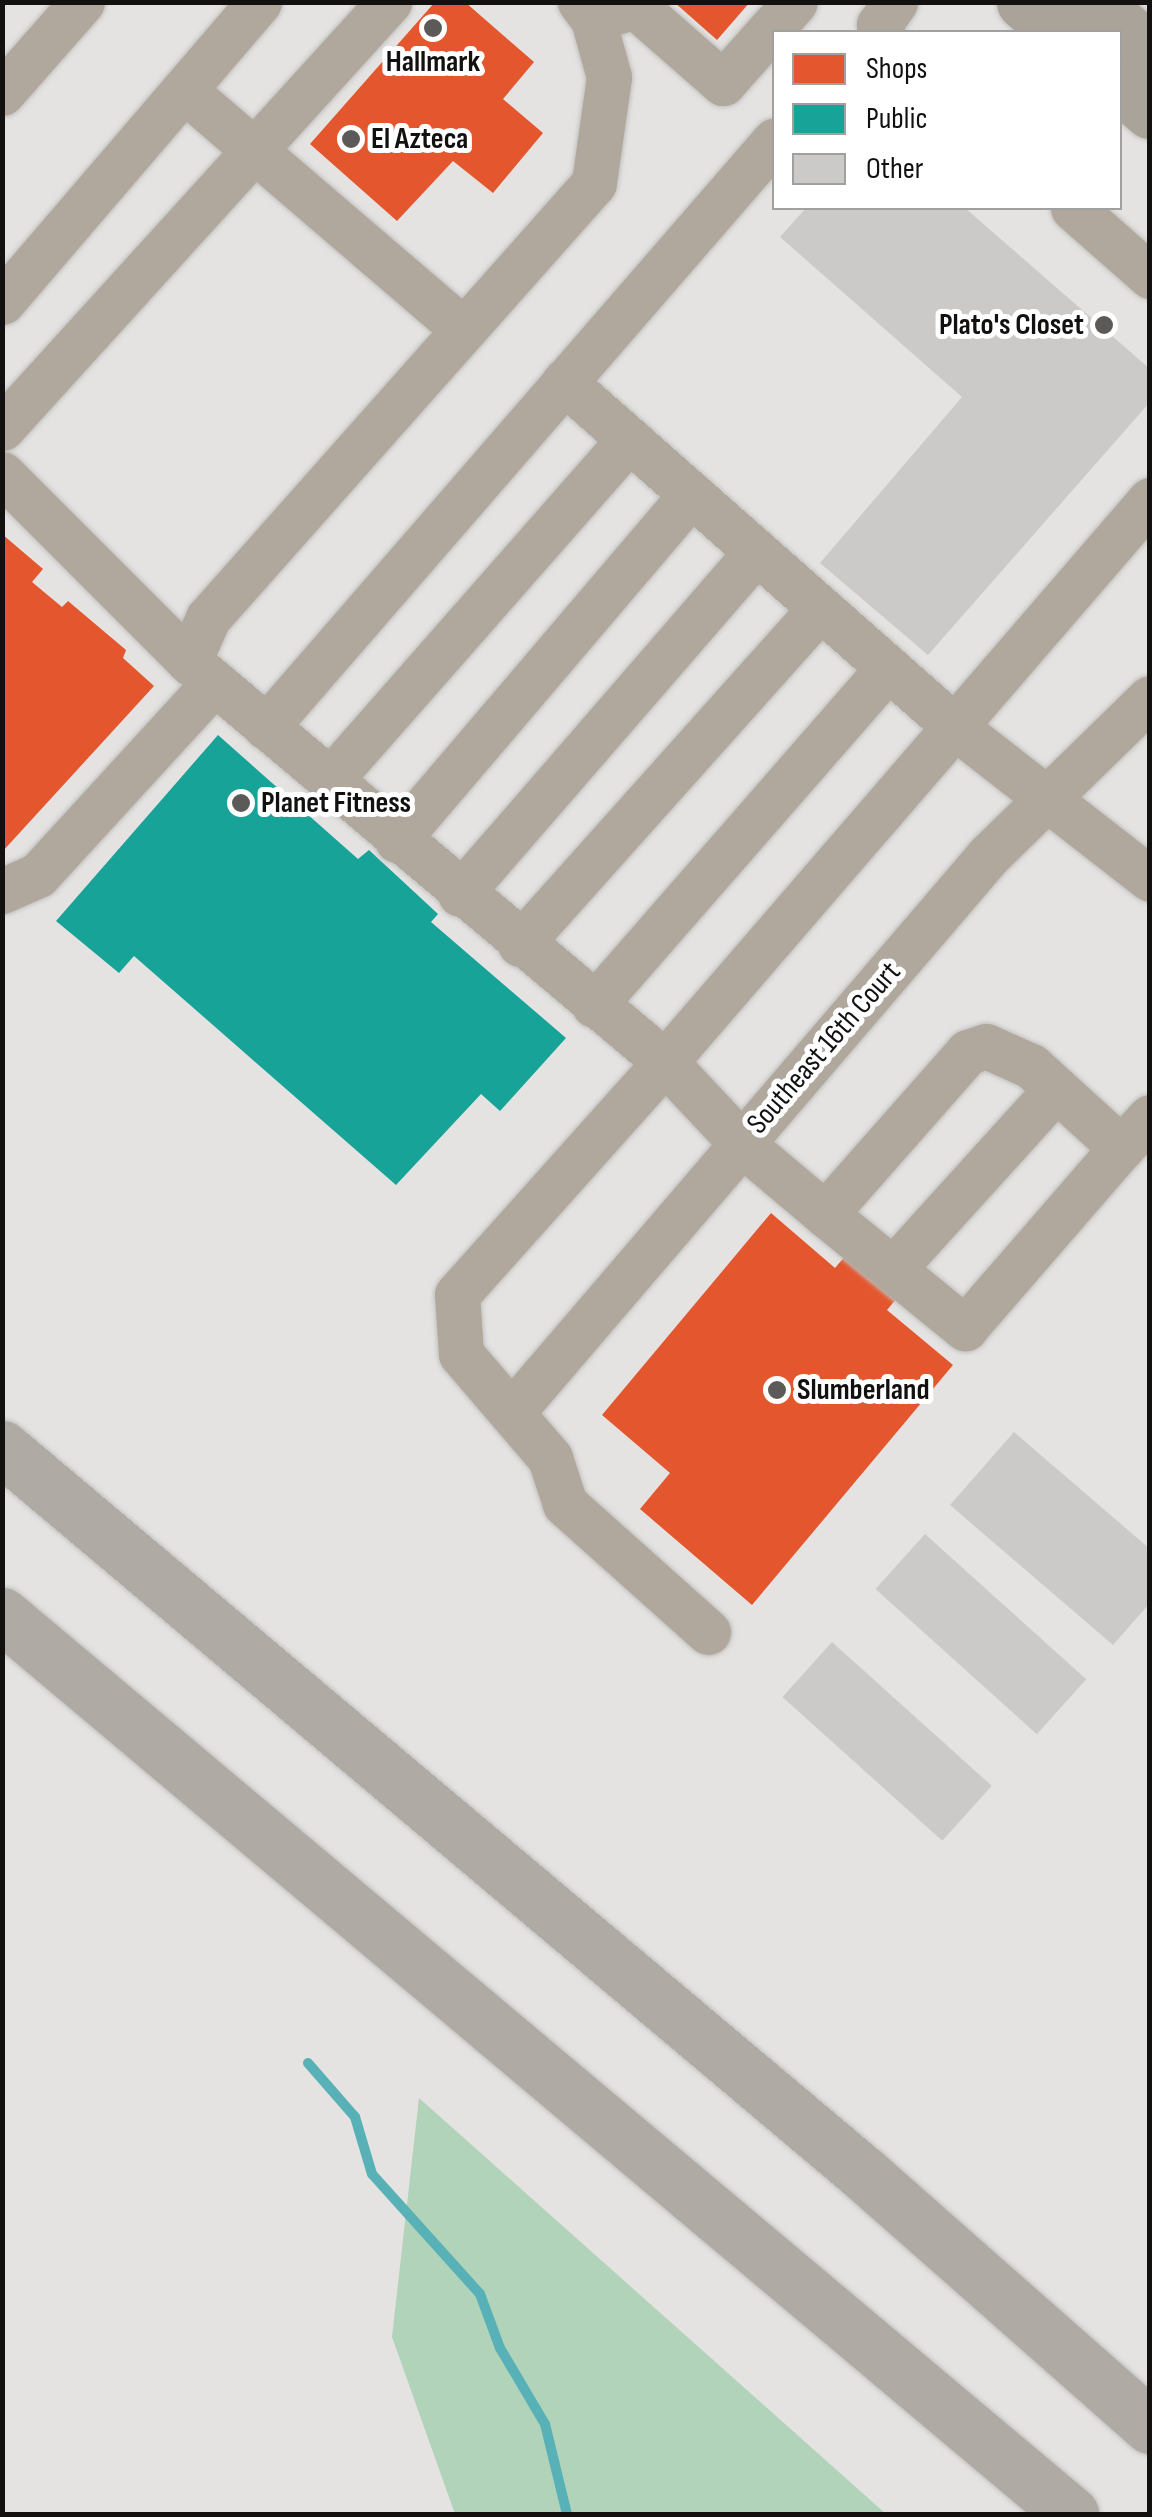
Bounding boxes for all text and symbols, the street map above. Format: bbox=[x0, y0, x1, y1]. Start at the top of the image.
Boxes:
marker: Hallmark bbox=[422, 17, 444, 39]
legend bbox=[772, 30, 1122, 210]
place label: Hallmark bbox=[386, 44, 480, 80]
text: Shops bbox=[866, 51, 927, 87]
text: Public bbox=[866, 101, 927, 137]
place label: El Azteca bbox=[371, 121, 468, 157]
marker: El Azteca bbox=[340, 128, 362, 150]
text: Other bbox=[866, 151, 923, 187]
place label: Plato's Closet bbox=[939, 307, 1084, 343]
marker: Plato's Closet bbox=[1093, 314, 1115, 336]
place label: Planet Fitness bbox=[261, 785, 411, 821]
marker: Planet Fitness bbox=[230, 792, 252, 814]
street label: Southeast 16th Court bbox=[740, 955, 908, 1141]
place label: Slumberland bbox=[797, 1372, 930, 1408]
marker: Slumberland bbox=[766, 1379, 788, 1401]

